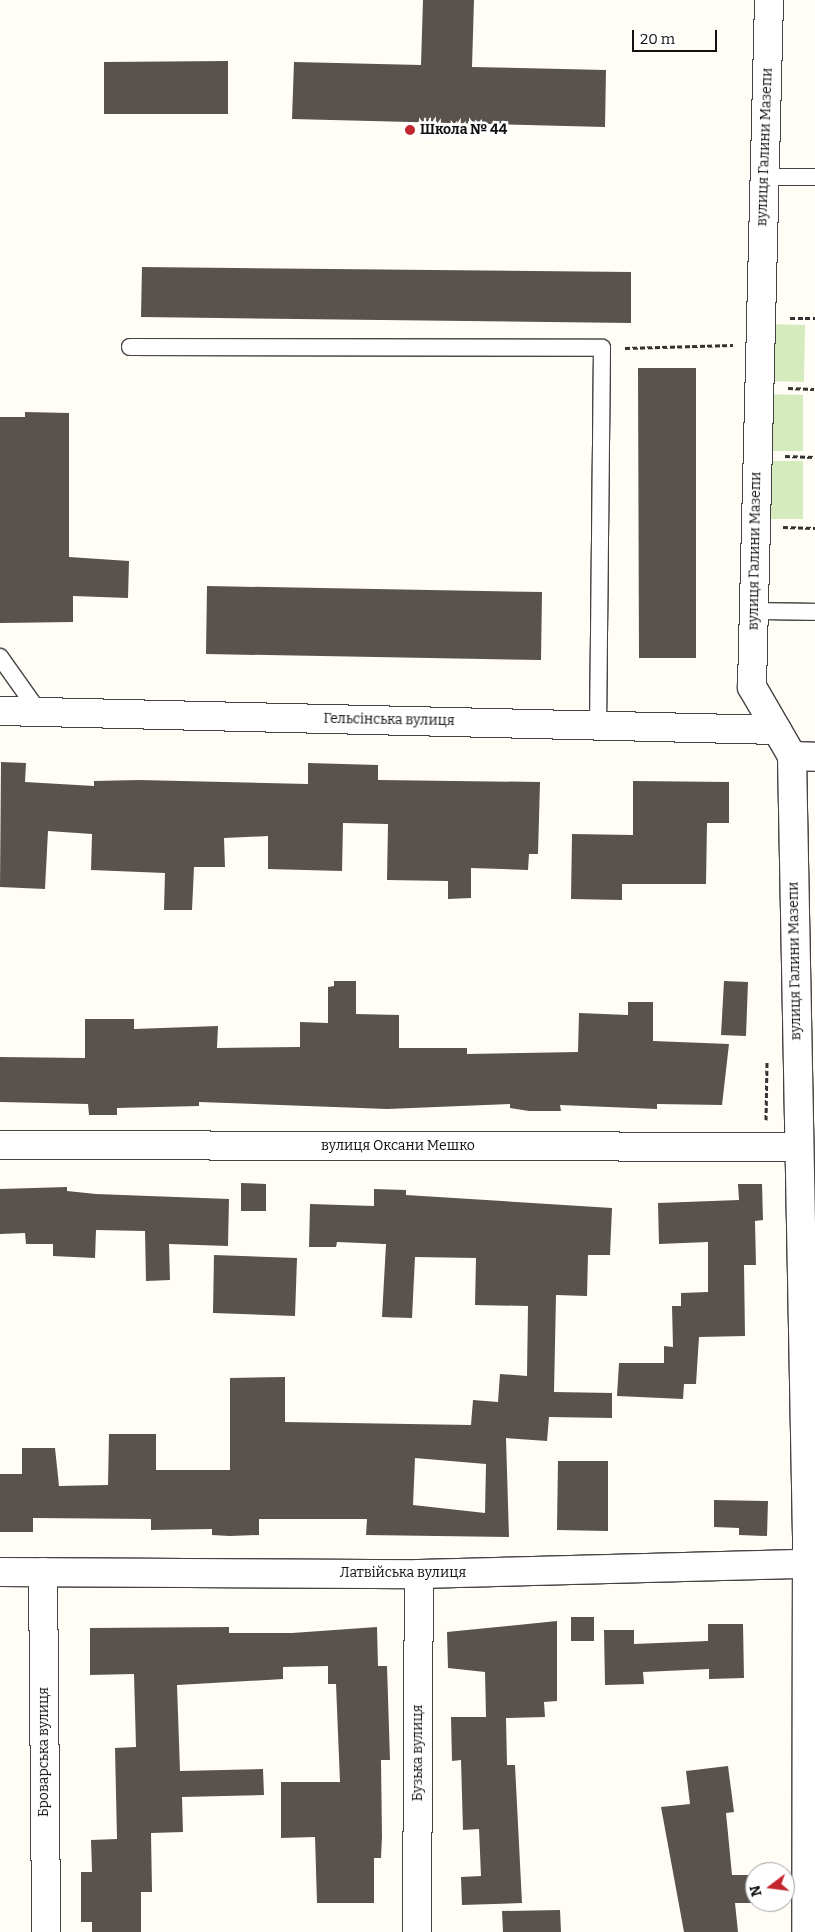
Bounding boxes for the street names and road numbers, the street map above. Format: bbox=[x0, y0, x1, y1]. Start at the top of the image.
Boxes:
street label: вулиця Галини Мазепи bbox=[754, 68, 776, 226]
street label: вулиця Галини Мазепи bbox=[745, 472, 765, 630]
street label: Гельсінська вулиця bbox=[323, 710, 455, 730]
street label: вулиця Галини Мазепи bbox=[785, 882, 805, 1040]
street label: вулиця Оксани Мешко bbox=[321, 1138, 475, 1154]
street label: Латвійська вулиця bbox=[340, 1565, 466, 1581]
street label: Броварська вулиця bbox=[36, 1687, 52, 1817]
street label: Бузька вулиця bbox=[410, 1705, 426, 1801]

